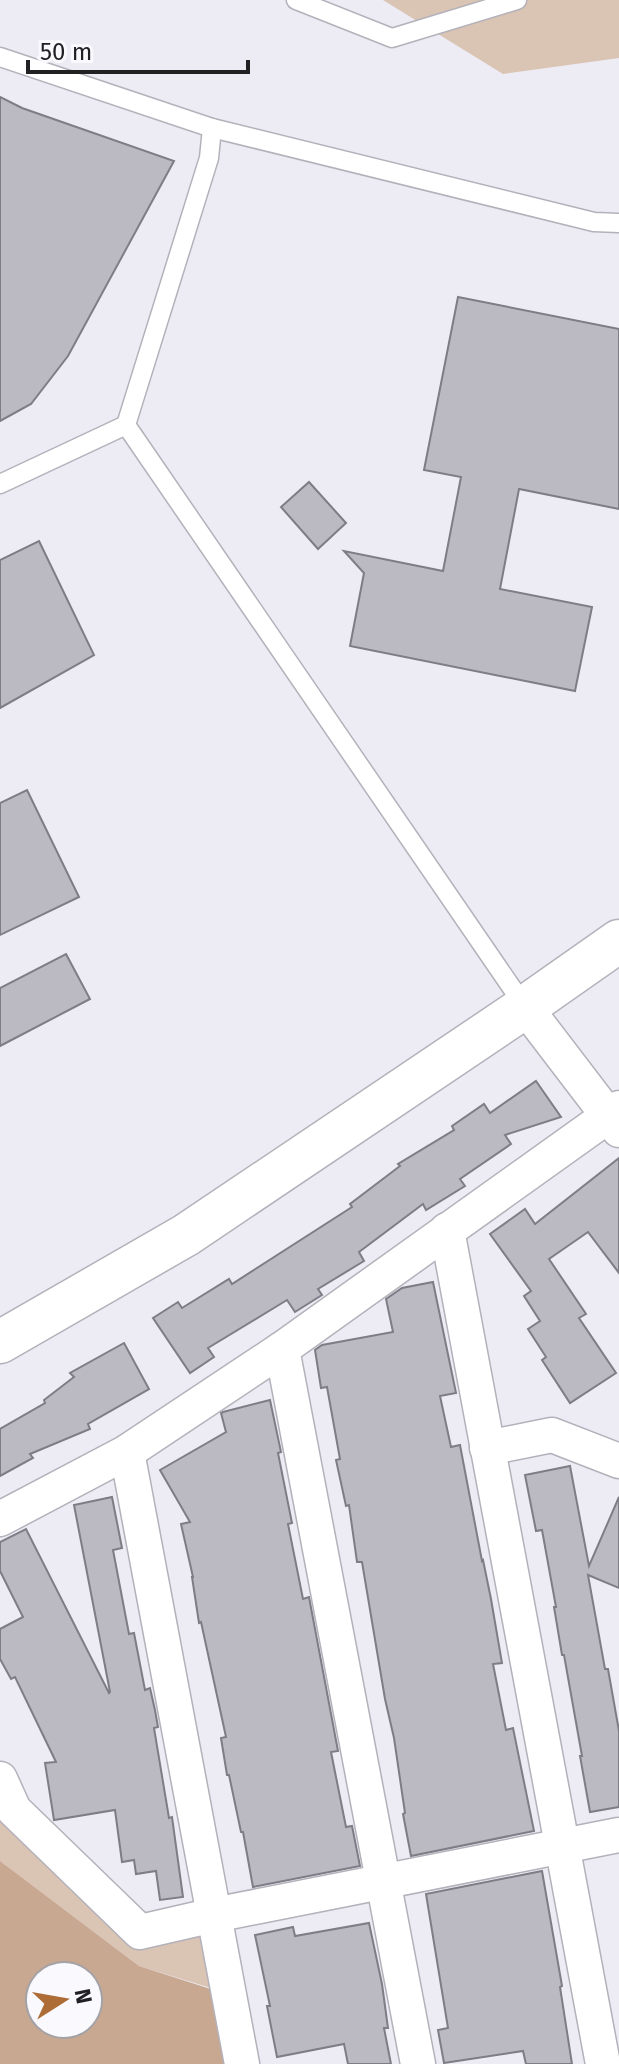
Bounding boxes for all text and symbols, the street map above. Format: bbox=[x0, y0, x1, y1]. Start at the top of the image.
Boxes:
scale bar bbox=[28, 24, 248, 74]
text: 50 m bbox=[40, 38, 92, 66]
north arrow bbox=[24, 1960, 104, 2040]
text: N bbox=[68, 1987, 98, 2006]

